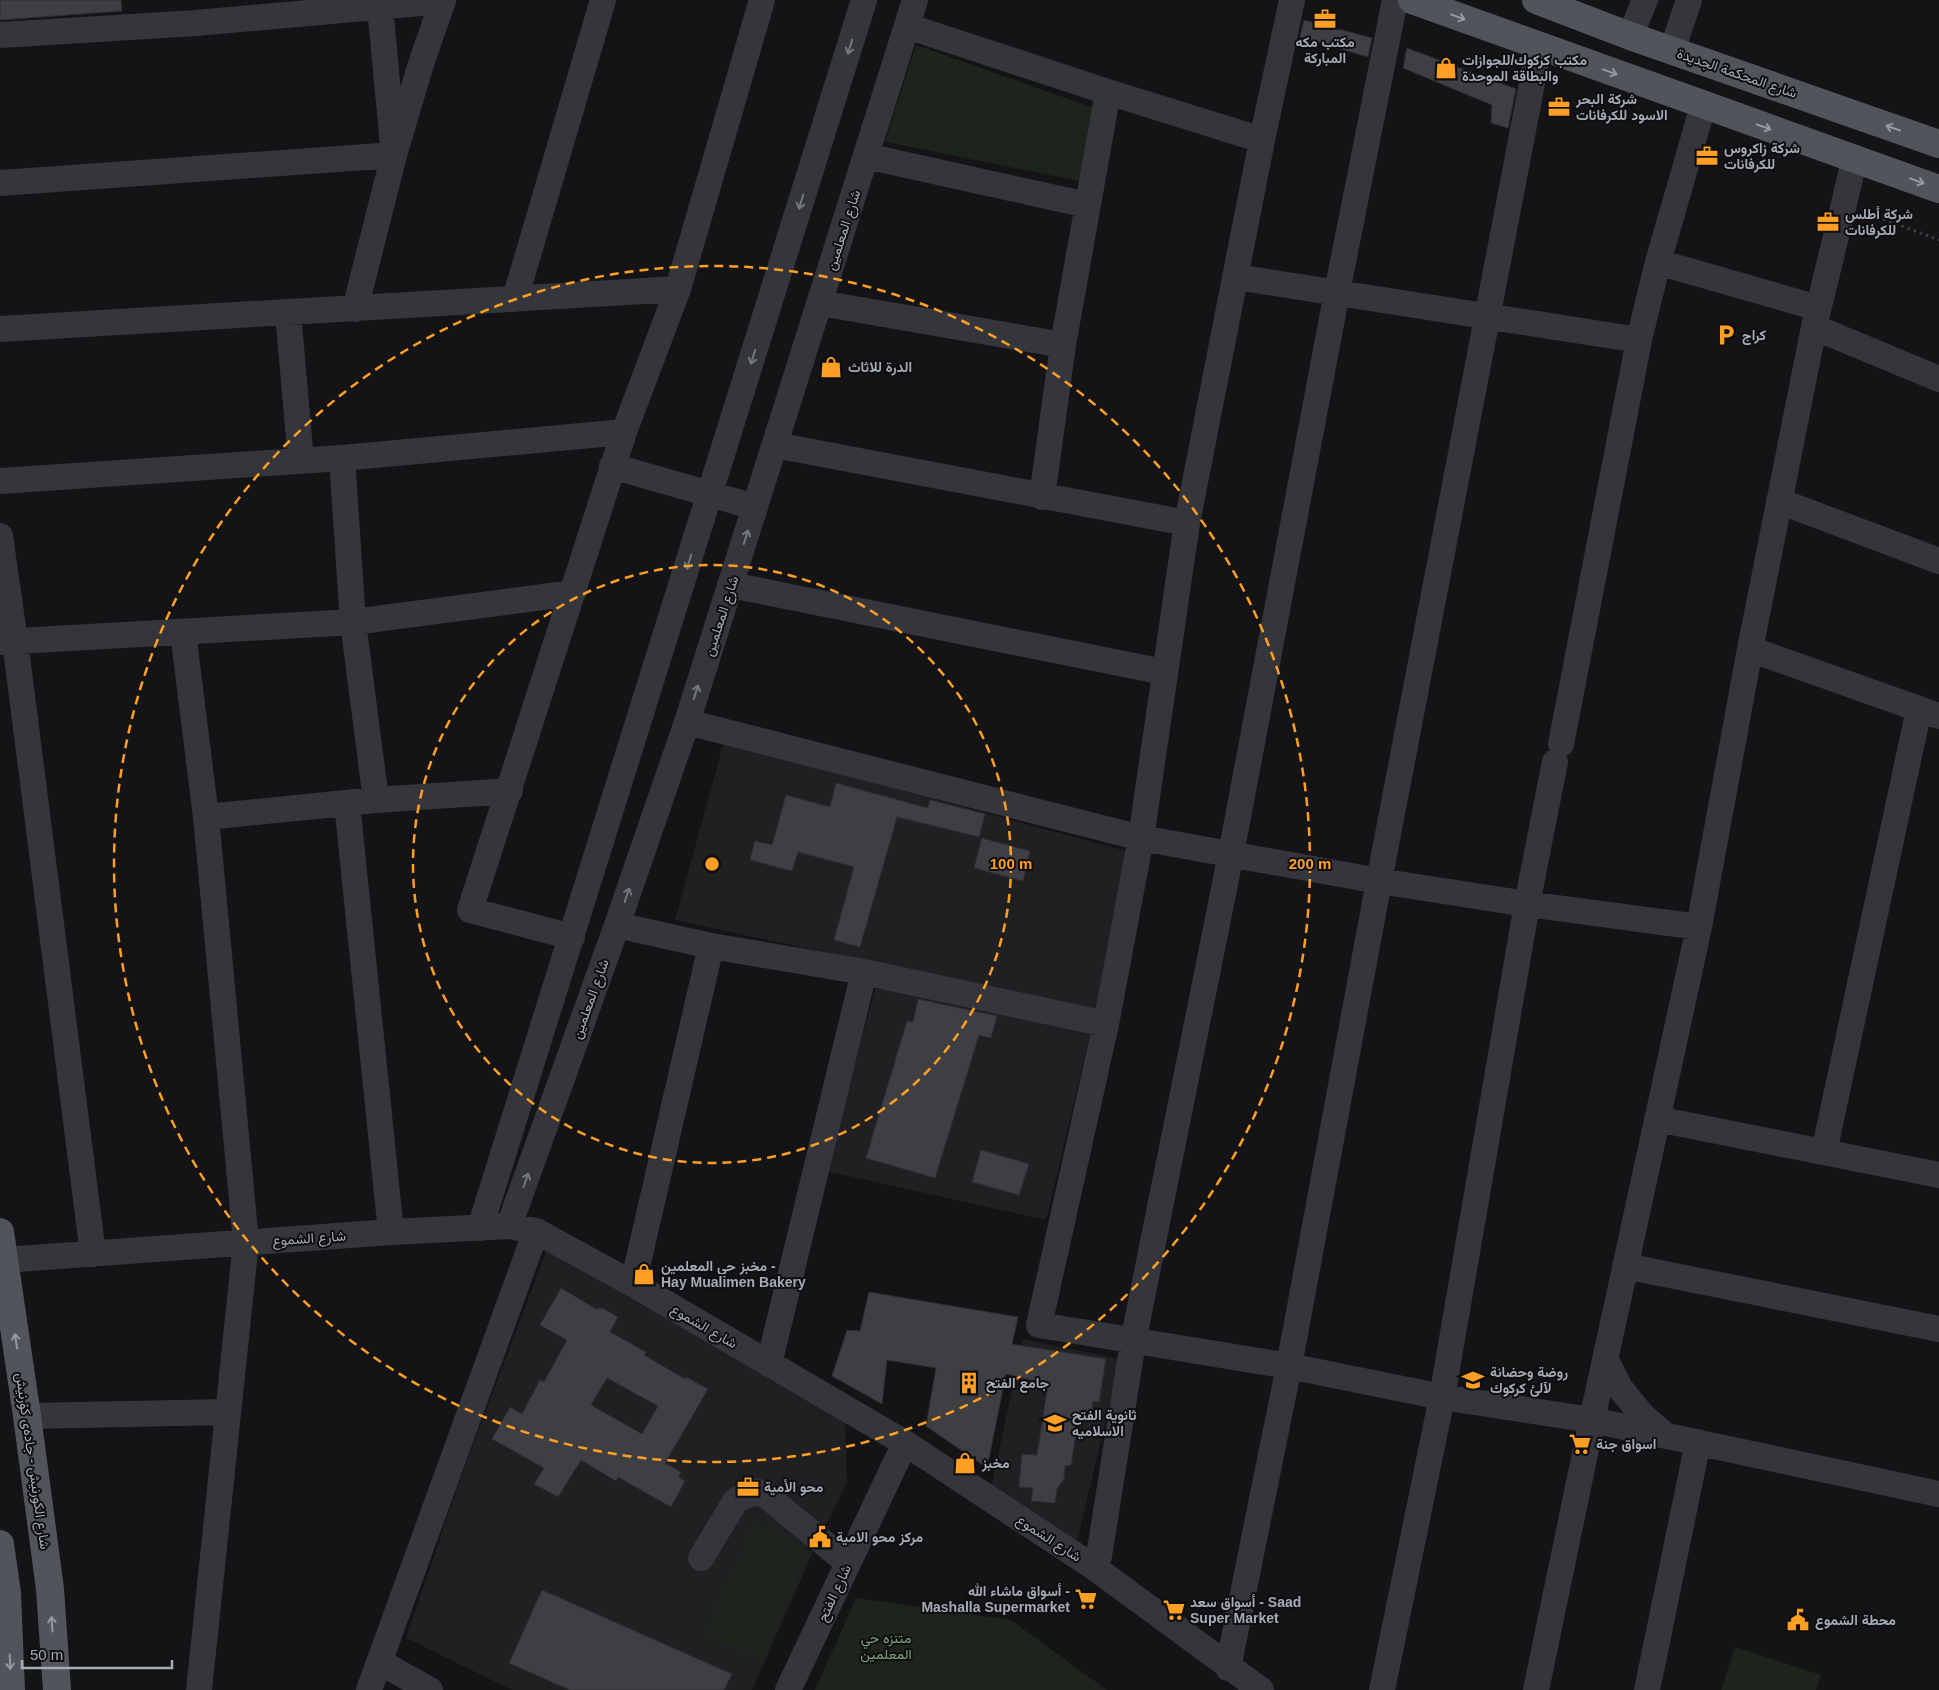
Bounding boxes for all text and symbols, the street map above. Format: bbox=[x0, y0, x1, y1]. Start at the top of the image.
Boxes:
office icon: مكتب مكه المباركة bbox=[1312, 6, 1338, 32]
one-way arrow bbox=[1450, 13, 1465, 22]
place label: مكتب مكه المباركة bbox=[1295, 34, 1355, 67]
one-way arrow bbox=[844, 38, 854, 54]
street label: شارع المحكمة الجديدة bbox=[1674, 45, 1799, 104]
place label: مكتب كركوك/للجوازات والبطاقة الموحدة bbox=[1462, 52, 1587, 85]
shop icon: مكتب كركوك/للجوازات والبطاقة الموحدة bbox=[1433, 55, 1459, 81]
one-way arrow bbox=[1602, 68, 1618, 77]
place label: شركة البحر الاسود للكرفانات bbox=[1575, 91, 1668, 124]
office icon: شركة البحر الاسود للكرفانات bbox=[1546, 94, 1572, 120]
one-way arrow bbox=[1755, 122, 1771, 132]
one-way arrow bbox=[1886, 123, 1901, 132]
place label: شركة زاكروس للكرفانات bbox=[1724, 140, 1800, 173]
office icon: شركة زاكروس للكرفانات bbox=[1694, 143, 1720, 169]
one-way arrow bbox=[1909, 177, 1924, 186]
street label: شارع المعلمين bbox=[822, 188, 866, 273]
one-way arrow bbox=[796, 193, 806, 209]
place label: شركة أطلس للكرفانات bbox=[1845, 206, 1913, 239]
office icon: شركة أطلس للكرفانات bbox=[1815, 209, 1841, 235]
parking icon: كراج bbox=[1713, 322, 1739, 348]
place label: كراج bbox=[1742, 327, 1766, 345]
one-way arrow bbox=[748, 348, 758, 364]
shop icon: الدرة للاثاث bbox=[818, 354, 844, 380]
place label: الدرة للاثاث bbox=[848, 359, 912, 376]
one-way arrow bbox=[742, 530, 751, 545]
one-way arrow bbox=[684, 554, 693, 569]
street label: شارع المعلمين bbox=[700, 574, 744, 659]
one-way arrow bbox=[692, 685, 701, 700]
centre of rings bbox=[703, 855, 721, 873]
text: 100 m bbox=[990, 855, 1032, 872]
text: 200 m bbox=[1289, 855, 1331, 872]
one-way arrow bbox=[623, 888, 632, 904]
street label: شارع المعلمين bbox=[568, 957, 615, 1042]
one-way arrow bbox=[522, 1173, 531, 1189]
street label: شارع الشموع bbox=[272, 1227, 347, 1252]
place label: مخبز حي المعلمين - Hay Mualimen Bakery bbox=[661, 1258, 806, 1290]
shop icon: مخبز حي المعلمين - Hay Mualimen Bakery bbox=[631, 1261, 657, 1287]
street label: شارع الشموع bbox=[666, 1301, 740, 1354]
one-way arrow bbox=[11, 1334, 21, 1350]
place label: روضة وحضانة لآلئ كركوك bbox=[1490, 1364, 1568, 1397]
school or university icon: روضة وحضانة لآلئ كركوك bbox=[1460, 1367, 1486, 1393]
building icon: جامع الفتح bbox=[956, 1370, 982, 1396]
street label: شارع الكورنيش - جادەی کۆرنیش bbox=[10, 1372, 53, 1551]
place label: جامع الفتح bbox=[986, 1375, 1049, 1393]
place label: ثانوية الفتح الاسلاميه bbox=[1072, 1407, 1137, 1440]
school or university icon: ثانوية الفتح الاسلاميه bbox=[1042, 1410, 1068, 1436]
supermarket icon: اسواق جنة bbox=[1567, 1431, 1593, 1457]
place label: اسواق جنة bbox=[1596, 1436, 1656, 1453]
shop icon: مخبز bbox=[952, 1450, 978, 1476]
place label: مخبز bbox=[981, 1455, 1010, 1472]
office icon: محو الأمية bbox=[735, 1474, 761, 1500]
place label: محو الأمية bbox=[764, 1479, 824, 1496]
street label: شارع الشموع bbox=[1012, 1511, 1084, 1567]
public building icon: مركز محو الامية bbox=[807, 1524, 833, 1550]
place label: مركز محو الامية bbox=[836, 1529, 923, 1546]
street label: شارع الفتح bbox=[814, 1562, 857, 1625]
place label: أسواق ماشاء الله - Mashalla Supermarket bbox=[921, 1582, 1070, 1615]
supermarket icon: أسواق ماشاء الله - Mashalla Supermarket bbox=[1073, 1586, 1099, 1612]
place label: أسواق سعد - Saad Super Market bbox=[1190, 1594, 1301, 1626]
supermarket icon: أسواق سعد - Saad Super Market bbox=[1161, 1597, 1187, 1623]
public building icon: محطة الشموع bbox=[1785, 1607, 1811, 1633]
place label: محطة الشموع bbox=[1815, 1612, 1896, 1630]
one-way arrow bbox=[48, 1616, 57, 1632]
park label: متنزه حي المعلمين bbox=[860, 1630, 912, 1663]
scale bar bbox=[22, 1638, 172, 1670]
text: 50 m bbox=[30, 1646, 63, 1663]
one-way arrow bbox=[5, 1654, 14, 1670]

